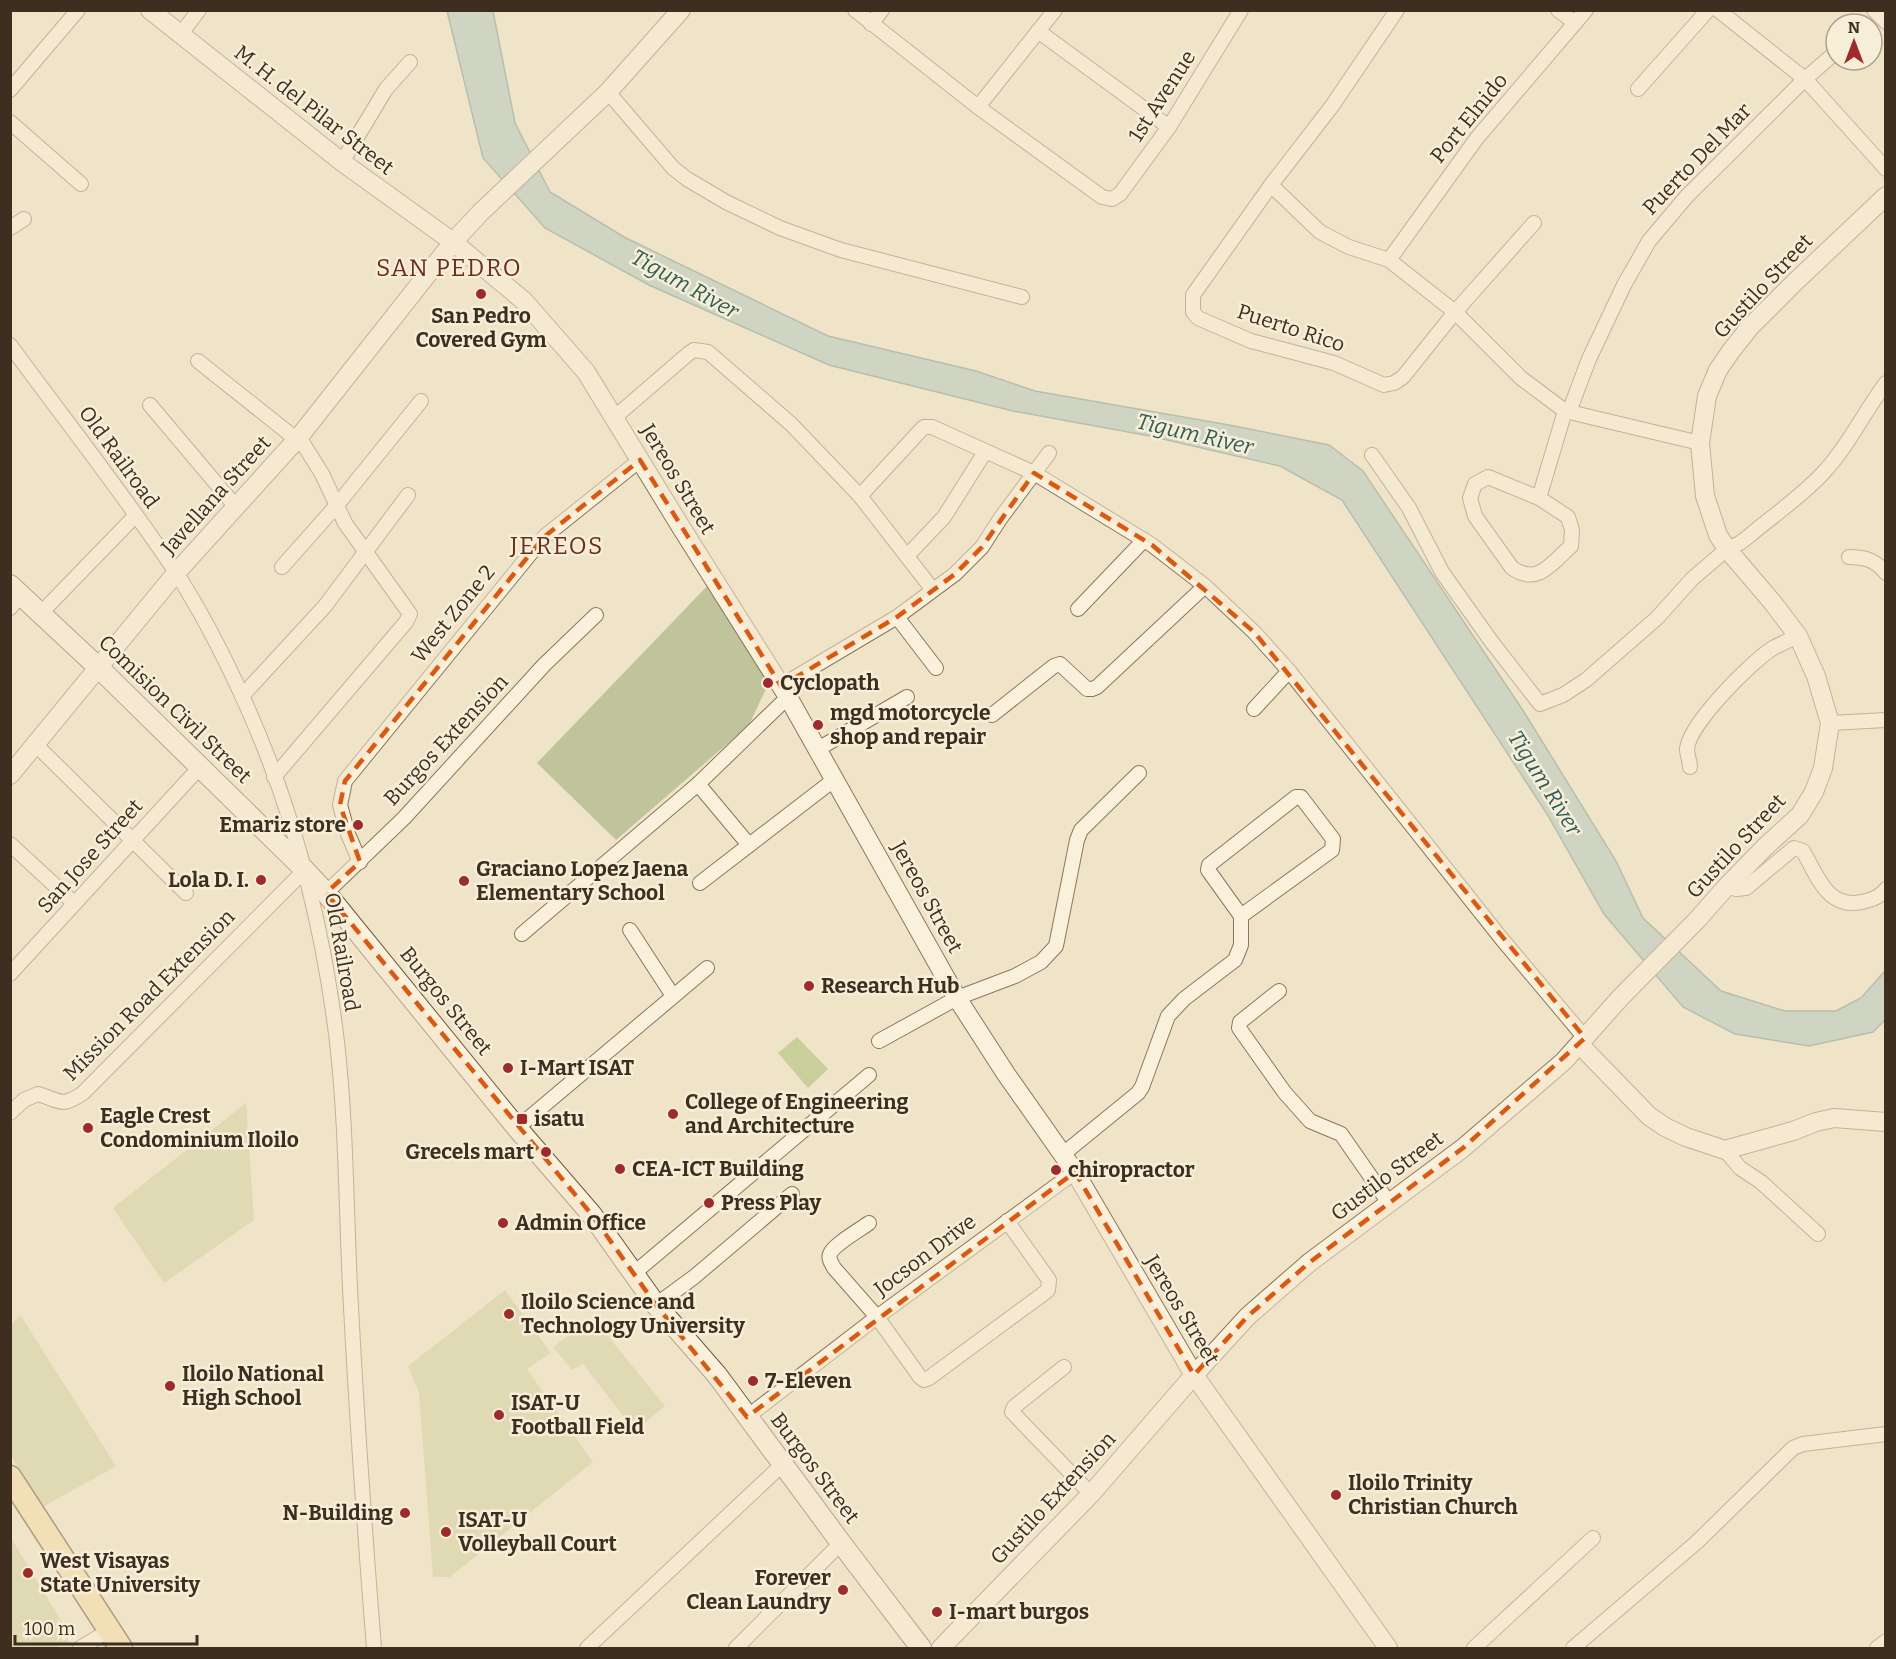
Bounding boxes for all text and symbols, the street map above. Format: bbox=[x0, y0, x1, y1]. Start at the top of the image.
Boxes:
north arrow bbox=[1824, 12, 1884, 72]
text: N bbox=[1848, 18, 1860, 37]
street label: M. H. del Pilar Street bbox=[229, 40, 399, 181]
street label: 1st Avenue bbox=[1123, 45, 1201, 147]
street label: Port Elnido bbox=[1425, 68, 1513, 168]
street label: Puerto Del Mar bbox=[1637, 98, 1757, 220]
street label: Gustilo Street bbox=[1708, 228, 1818, 344]
water label: Tigum River bbox=[627, 243, 744, 325]
district label: SAN PEDRO bbox=[376, 254, 522, 282]
marker: San Pedro Covered Gym bbox=[474, 287, 488, 301]
street label: Puerto Rico bbox=[1234, 298, 1348, 358]
place label: San Pedro Covered Gym bbox=[415, 303, 547, 353]
street label: Old Railroad bbox=[73, 401, 165, 513]
water label: Tigum River bbox=[1134, 407, 1257, 461]
street label: Jereos Street bbox=[634, 418, 721, 539]
street label: Javellana Street bbox=[155, 430, 277, 561]
district label: JEREOS bbox=[509, 532, 604, 560]
street label: West Zone 2 bbox=[406, 560, 500, 668]
street label: Comision Civil Street bbox=[93, 629, 257, 789]
street label: Burgos Extension bbox=[378, 669, 514, 811]
place label: Cyclopath bbox=[780, 670, 880, 696]
marker: Cyclopath bbox=[761, 676, 775, 690]
place label: mgd motorcycle shop and repair bbox=[830, 700, 991, 750]
marker: mgd motorcycle shop and repair bbox=[811, 718, 825, 732]
water label: Tigum River bbox=[1502, 726, 1588, 841]
street label: Gustilo Street bbox=[1681, 788, 1791, 904]
street label: San Jose Street bbox=[32, 793, 148, 919]
place label: Emariz store bbox=[219, 812, 346, 838]
marker: Emariz store bbox=[351, 818, 365, 832]
street label: Jereos Street bbox=[885, 836, 969, 958]
place label: Graciano Lopez Jaena Elementary School bbox=[476, 856, 688, 906]
place label: Lola D. I. bbox=[168, 867, 249, 893]
marker: Lola D. I. bbox=[254, 873, 268, 887]
marker: Graciano Lopez Jaena Elementary School bbox=[457, 874, 471, 888]
street label: Old Railroad bbox=[319, 891, 365, 1013]
street label: Mission Road Extension bbox=[58, 904, 240, 1086]
street label: Burgos Street bbox=[394, 941, 498, 1061]
place label: Research Hub bbox=[821, 973, 959, 999]
marker: Research Hub bbox=[802, 979, 816, 993]
place label: I-Mart ISAT bbox=[520, 1055, 634, 1081]
marker: I-Mart ISAT bbox=[501, 1061, 515, 1075]
place label: College of Engineering and Architecture bbox=[685, 1089, 909, 1139]
place label: Eagle Crest Condominium Iloilo bbox=[100, 1103, 299, 1153]
place label: isatu bbox=[534, 1106, 584, 1132]
marker: College of Engineering and Architecture bbox=[666, 1107, 680, 1121]
marker: isatu bbox=[515, 1112, 529, 1126]
marker: Eagle Crest Condominium Iloilo bbox=[81, 1121, 95, 1135]
street label: Gustilo Street bbox=[1326, 1125, 1449, 1227]
place label: Grecels mart bbox=[405, 1139, 535, 1165]
marker: Grecels mart bbox=[539, 1145, 553, 1159]
place label: CEA-ICT Building bbox=[632, 1156, 804, 1182]
place label: chiropractor bbox=[1068, 1157, 1195, 1183]
marker: CEA-ICT Building bbox=[613, 1162, 627, 1176]
marker: chiropractor bbox=[1049, 1163, 1063, 1177]
place label: Press Play bbox=[721, 1190, 821, 1216]
marker: Press Play bbox=[702, 1196, 716, 1210]
street label: Jocson Drive bbox=[868, 1208, 981, 1302]
place label: Admin Office bbox=[515, 1210, 646, 1236]
marker: Admin Office bbox=[496, 1216, 510, 1230]
street label: Jereos Street bbox=[1138, 1249, 1225, 1370]
place label: Iloilo Science and Technology University bbox=[521, 1289, 745, 1339]
marker: Iloilo Science and Technology University bbox=[502, 1307, 516, 1321]
place label: Iloilo National High School bbox=[182, 1361, 324, 1411]
place label: 7-Eleven bbox=[765, 1368, 852, 1394]
marker: 7-Eleven bbox=[746, 1374, 760, 1388]
marker: Iloilo National High School bbox=[163, 1379, 177, 1393]
place label: ISAT-U Football Field bbox=[511, 1390, 645, 1440]
street label: Burgos Street bbox=[765, 1407, 865, 1529]
marker: ISAT-U Football Field bbox=[492, 1408, 506, 1422]
street label: Gustilo Extension bbox=[985, 1426, 1121, 1570]
place label: Iloilo Trinity Christian Church bbox=[1348, 1470, 1518, 1520]
marker: Iloilo Trinity Christian Church bbox=[1329, 1488, 1343, 1502]
place label: N-Building bbox=[283, 1500, 393, 1526]
marker: N-Building bbox=[398, 1506, 412, 1520]
place label: ISAT-U Volleyball Court bbox=[458, 1507, 617, 1557]
marker: ISAT-U Volleyball Court bbox=[439, 1525, 453, 1539]
place label: West Visayas State University bbox=[40, 1548, 201, 1598]
place label: Forever Clean Laundry bbox=[686, 1565, 831, 1615]
marker: West Visayas State University bbox=[21, 1566, 35, 1580]
marker: Forever Clean Laundry bbox=[836, 1583, 850, 1597]
place label: I-mart burgos bbox=[949, 1599, 1089, 1625]
marker: I-mart burgos bbox=[930, 1605, 944, 1619]
scale bar bbox=[15, 1608, 196, 1646]
text: 100 m bbox=[24, 1618, 75, 1640]

